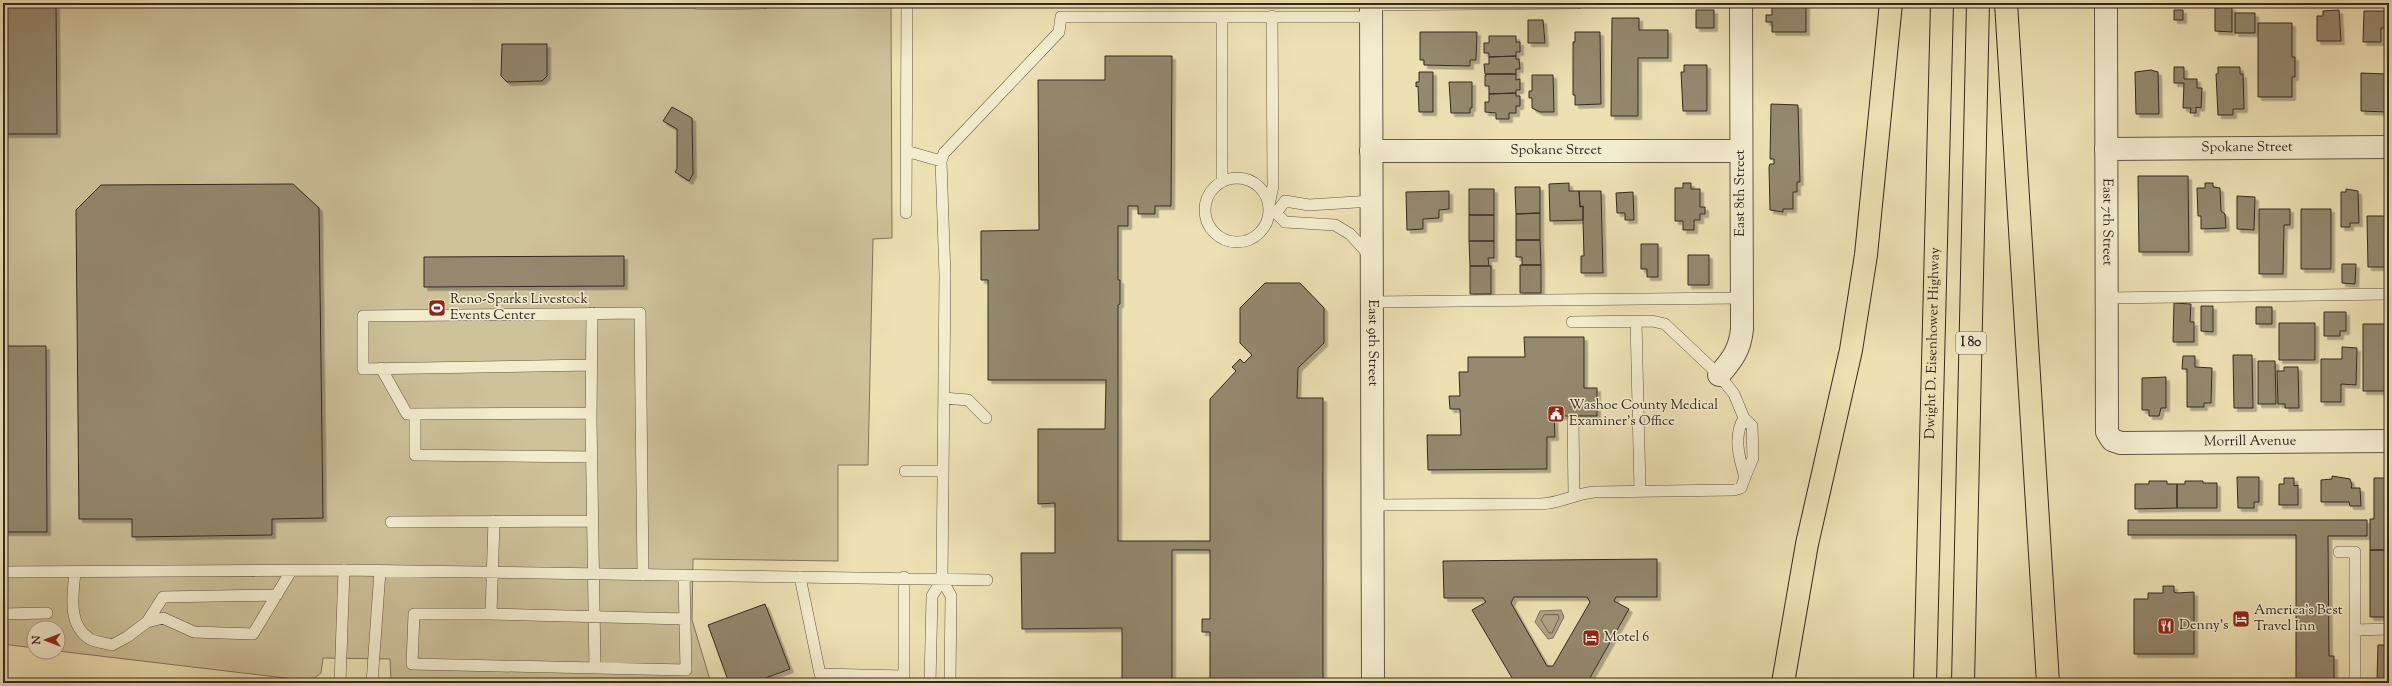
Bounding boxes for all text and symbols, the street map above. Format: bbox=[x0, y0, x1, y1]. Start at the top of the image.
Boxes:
street label: Spokane Street bbox=[2201, 138, 2293, 158]
street label: Spokane Street bbox=[1510, 141, 1602, 161]
street label: East 8th Street bbox=[1731, 149, 1751, 237]
street label: East 7th Street bbox=[2096, 178, 2117, 266]
street label: Dwight D. Eisenhower Highway bbox=[1921, 247, 1946, 439]
place label: Reno-Sparks Livestock Events Center bbox=[450, 290, 588, 326]
sports icon: Reno-Sparks Livestock Events Center bbox=[427, 298, 447, 318]
street label: East 9th Street bbox=[1362, 299, 1382, 387]
road number: I 80 bbox=[1956, 332, 1986, 354]
place label: Washoe County Medical Examiner’s Office bbox=[1569, 396, 1718, 432]
public building icon: Washoe County Medical Examiner’s Office bbox=[1546, 404, 1566, 424]
street label: Morrill Avenue bbox=[2204, 432, 2296, 452]
place label: America's Best Travel Inn bbox=[2254, 601, 2343, 637]
hotel icon: America's Best Travel Inn bbox=[2231, 609, 2251, 629]
restaurant icon: Denny's bbox=[2156, 616, 2176, 636]
place label: Denny's bbox=[2179, 616, 2229, 636]
north arrow bbox=[26, 620, 66, 660]
hotel icon: Motel 6 bbox=[1581, 628, 1601, 648]
place label: Motel 6 bbox=[1604, 628, 1649, 648]
text: N bbox=[29, 635, 45, 645]

